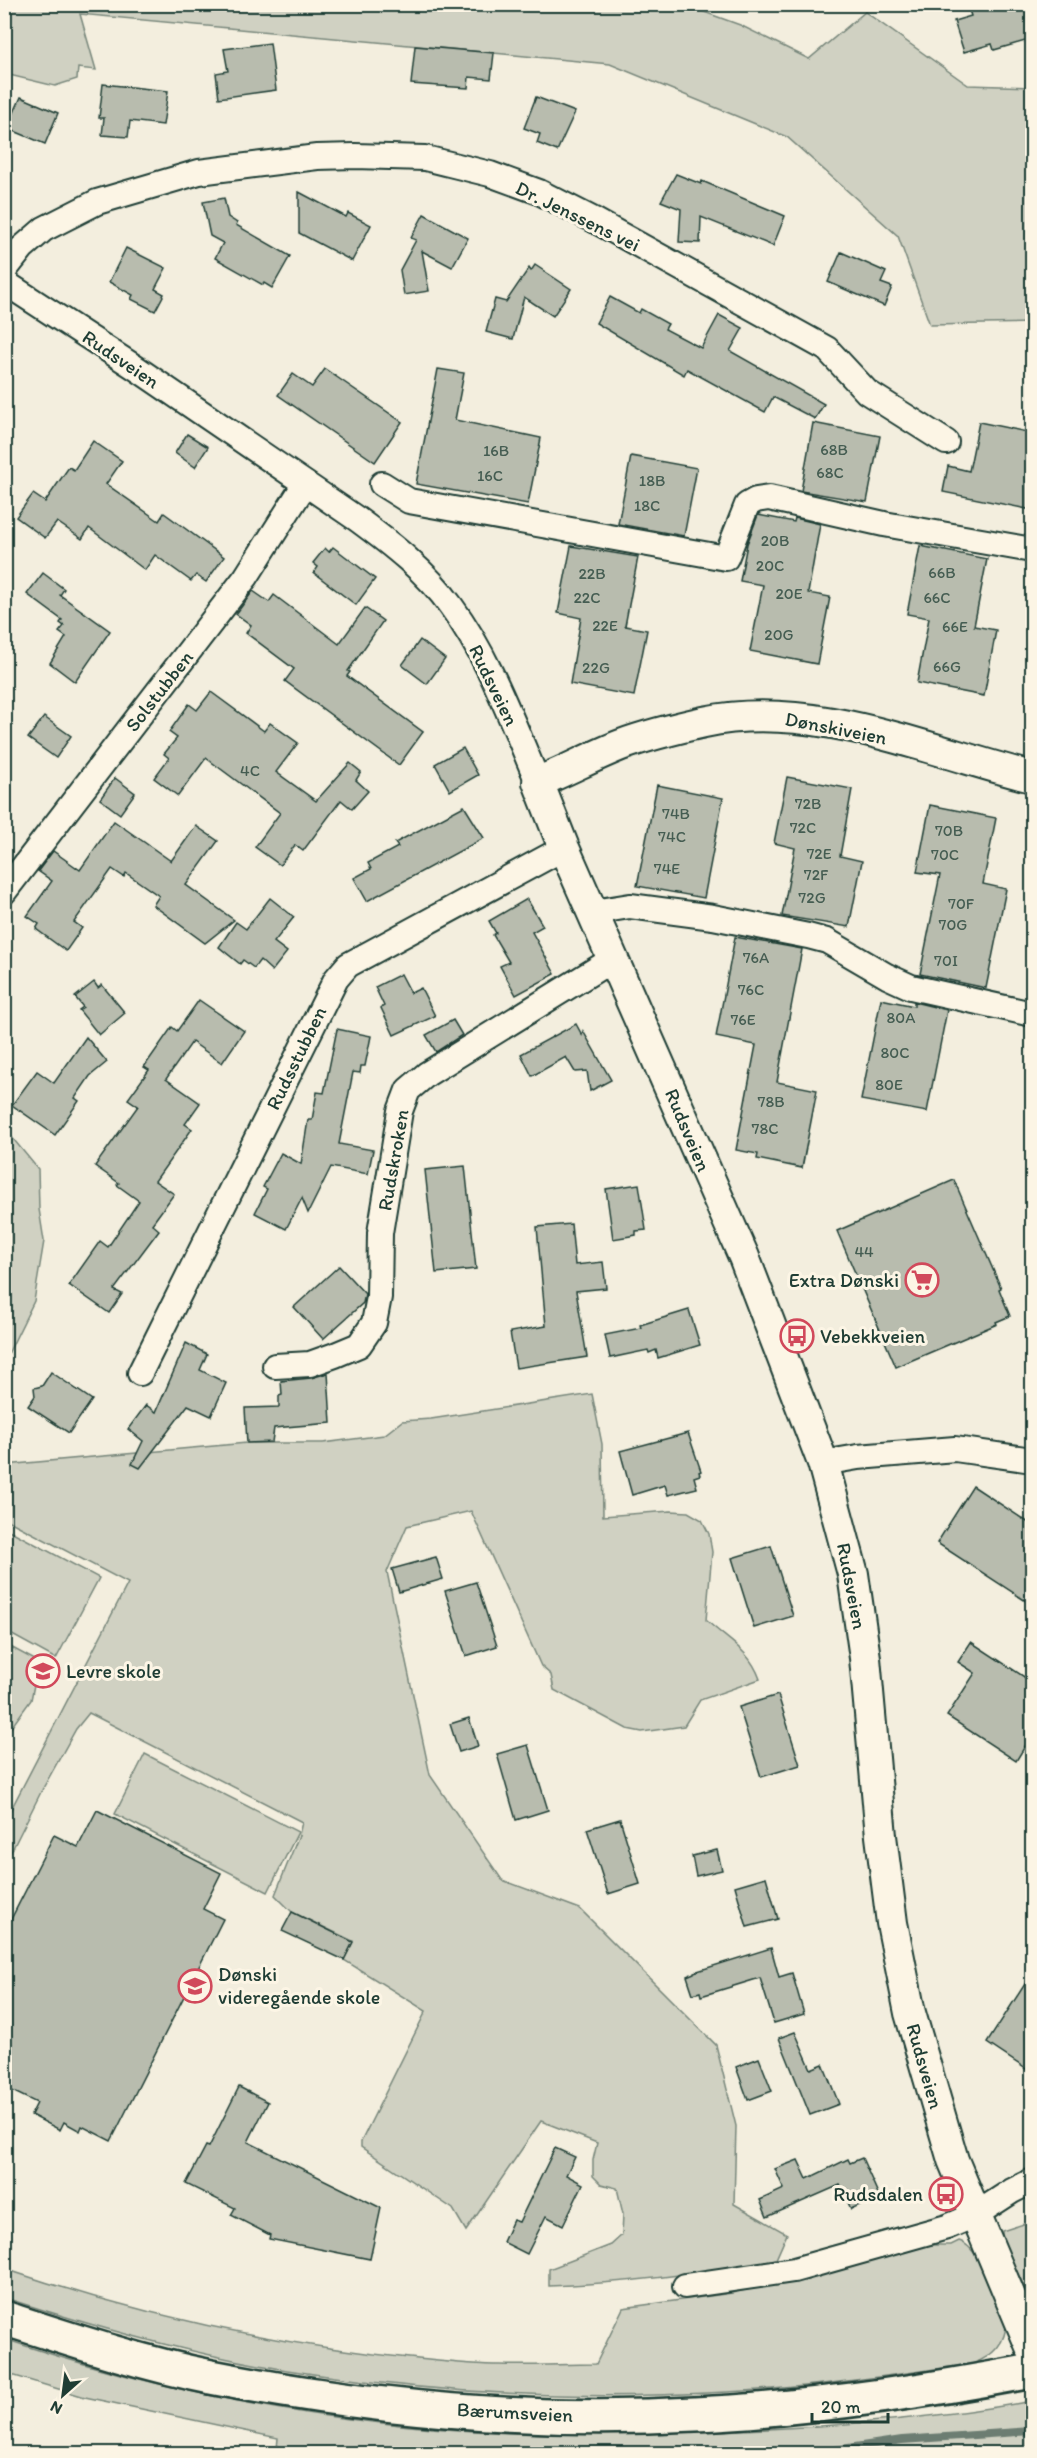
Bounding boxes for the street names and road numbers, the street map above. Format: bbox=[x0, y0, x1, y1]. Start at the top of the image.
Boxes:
street label: Dr. Jenssens vei bbox=[512, 175, 644, 257]
street label: Rudsveien bbox=[78, 325, 164, 393]
street label: Rudsveien bbox=[464, 640, 524, 730]
street label: Solstubben bbox=[120, 646, 198, 736]
street label: Dønskiveien bbox=[783, 706, 889, 750]
street label: Rudsstubben bbox=[261, 1002, 331, 1114]
street label: Rudsveien bbox=[660, 1085, 716, 1175]
street label: Rudskroken bbox=[372, 1107, 414, 1213]
street label: Rudsveien bbox=[832, 1541, 872, 1631]
street label: Rudsveien bbox=[901, 2021, 949, 2111]
street label: Bærumsveien bbox=[456, 2397, 574, 2427]

